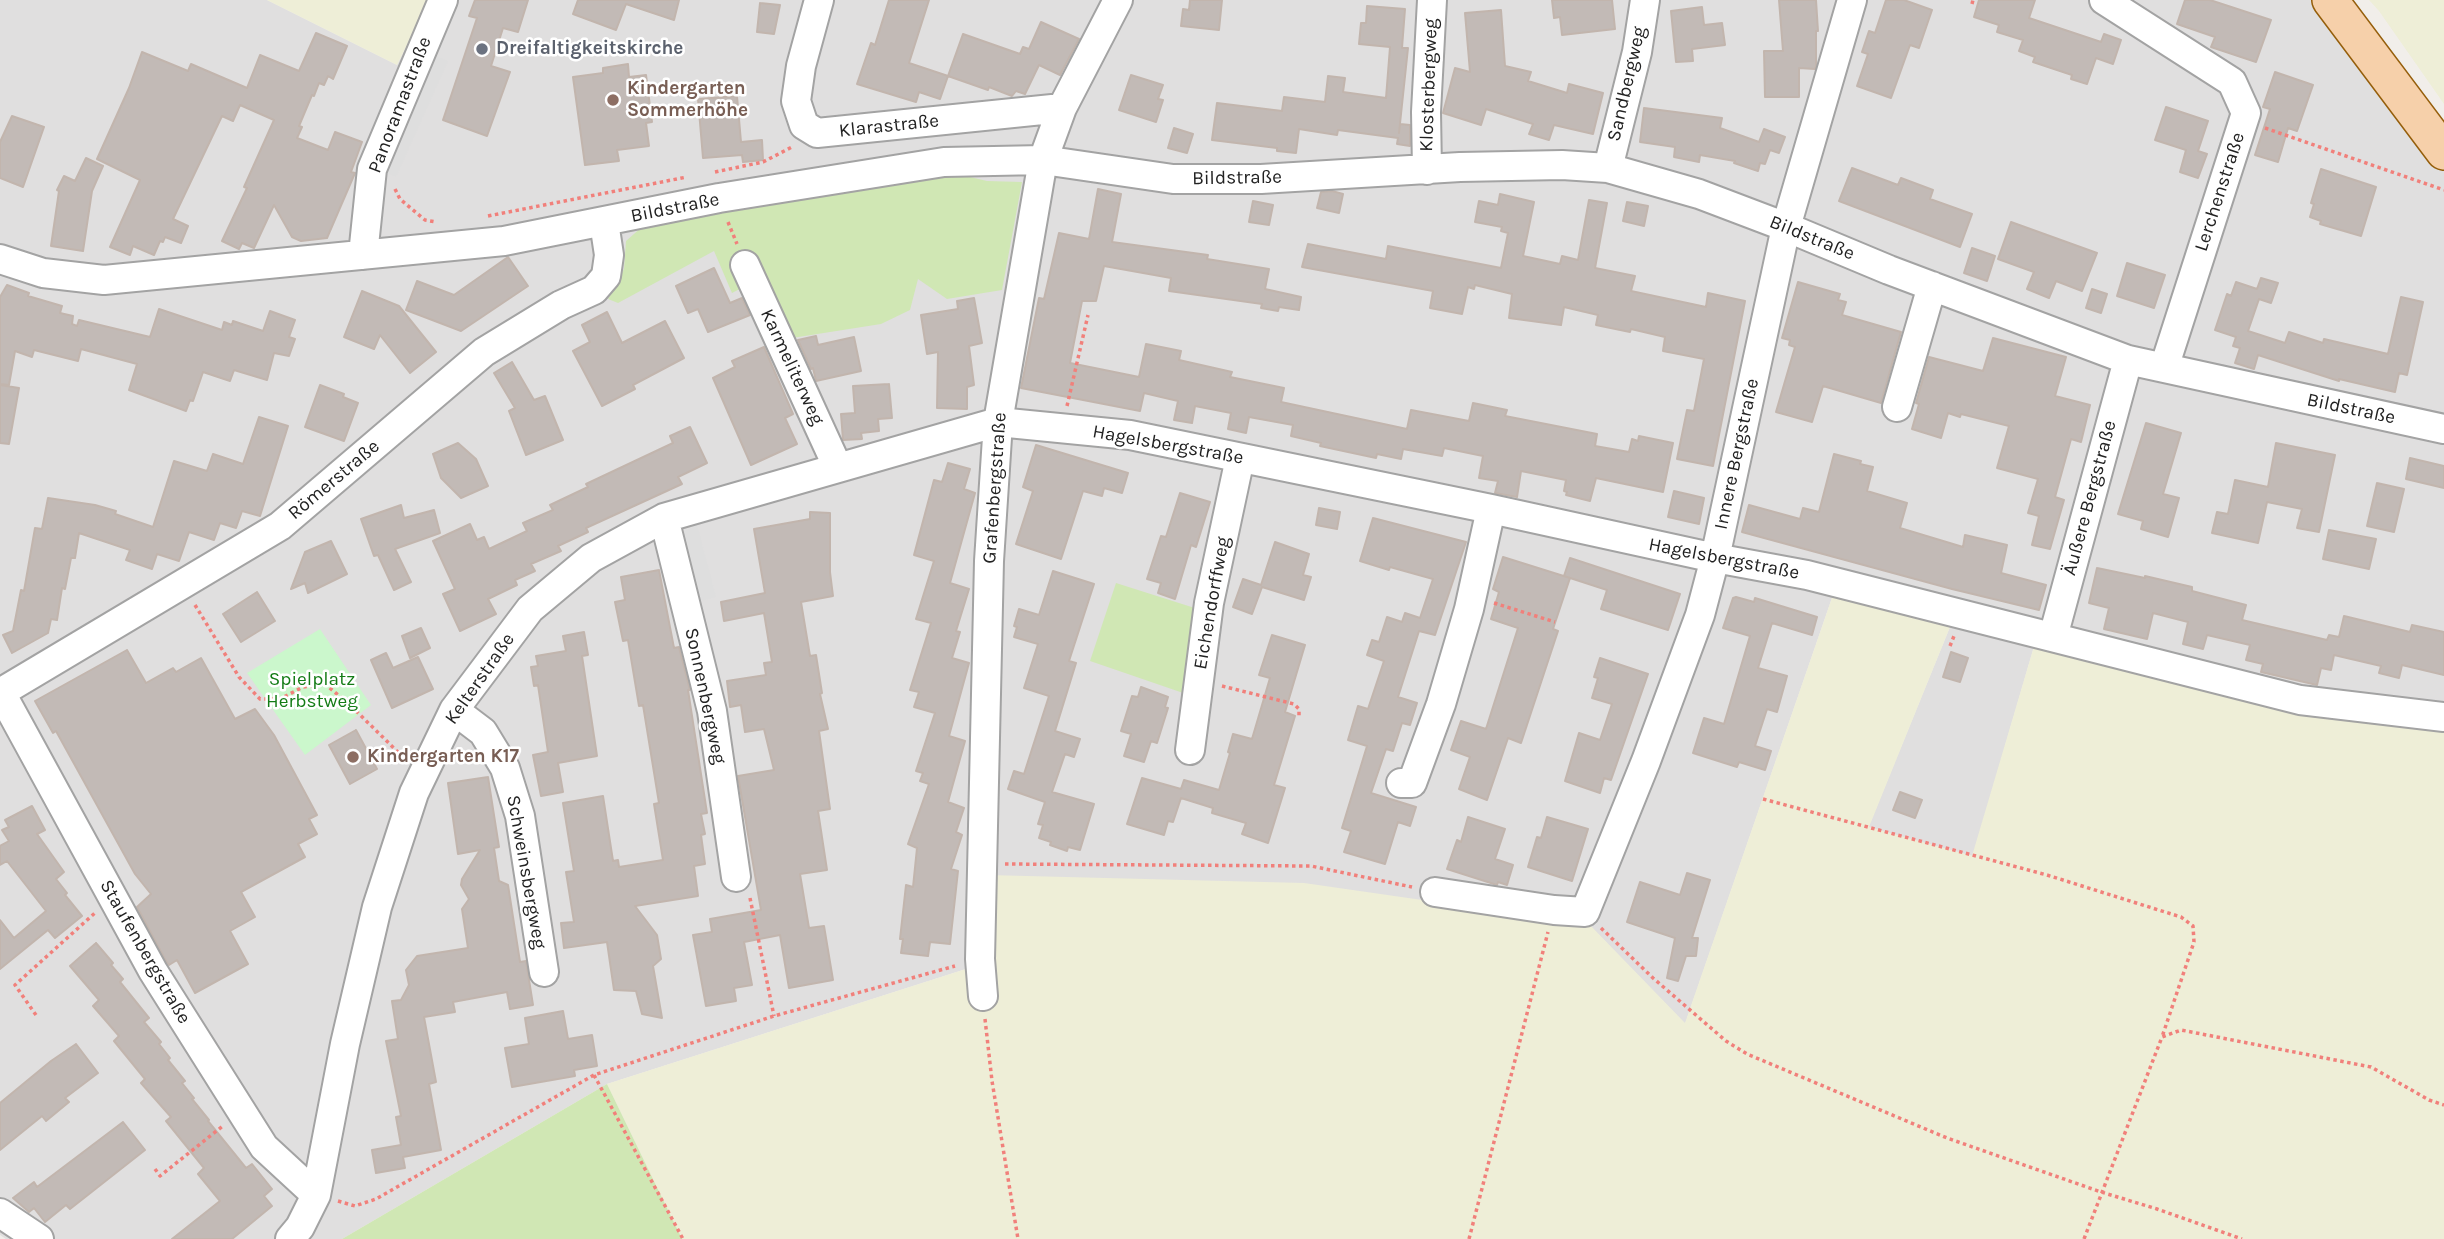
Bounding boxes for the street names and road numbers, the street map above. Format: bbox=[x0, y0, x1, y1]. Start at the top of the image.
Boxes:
street label: Klosterbergweg bbox=[1415, 18, 1443, 152]
street label: Sandbergweg bbox=[1603, 24, 1651, 144]
street label: Panoramastraße bbox=[364, 34, 436, 176]
street label: Klarastraße bbox=[838, 109, 940, 143]
street label: Lerchenstraße bbox=[2190, 130, 2250, 254]
street label: Bildstraße bbox=[1192, 166, 1282, 190]
street label: Bildstraße bbox=[629, 188, 721, 228]
street label: Bildstraße bbox=[1766, 211, 1858, 265]
street label: Karmeliterweg bbox=[755, 305, 829, 429]
street label: Innere Bergstraße bbox=[1710, 376, 1764, 532]
street label: Bildstraße bbox=[2305, 389, 2397, 429]
street label: Grafenbergstraße bbox=[978, 412, 1012, 564]
street label: Äußere Bergstraße bbox=[2058, 418, 2122, 578]
street label: Hagelsbergstraße bbox=[1091, 420, 1245, 470]
street label: Römerstraße bbox=[284, 435, 384, 525]
street label: Hagelsbergstraße bbox=[1647, 533, 1801, 585]
street label: Eichendorffweg bbox=[1189, 535, 1235, 671]
street label: Sonnenbergweg bbox=[679, 626, 731, 766]
street label: Kelterstraße bbox=[440, 629, 520, 729]
street label: Schweinsbergweg bbox=[501, 793, 551, 951]
street label: Staufenbergstraße bbox=[95, 876, 195, 1028]

